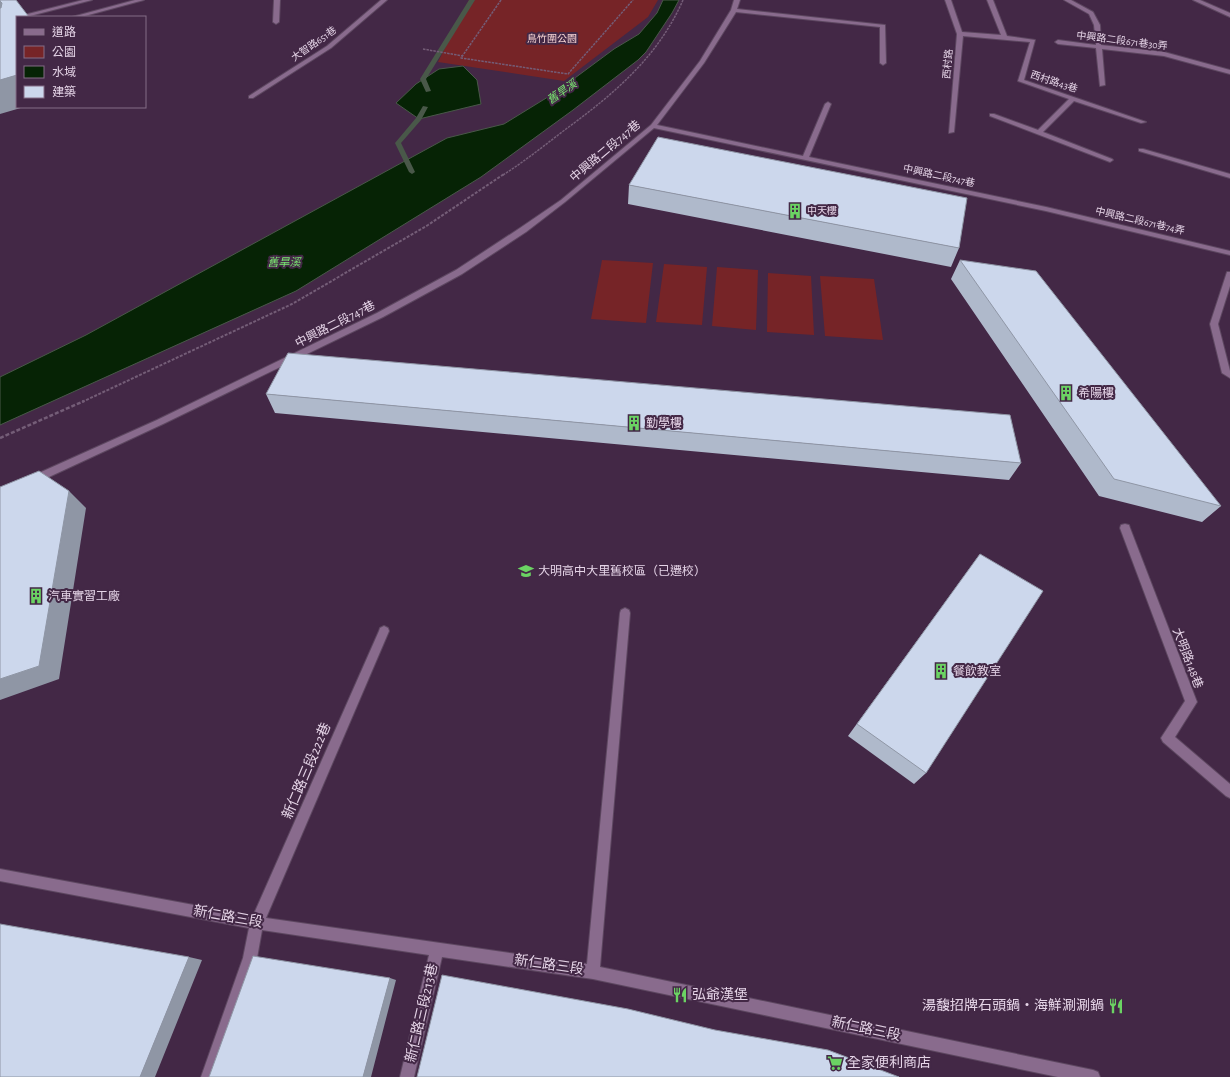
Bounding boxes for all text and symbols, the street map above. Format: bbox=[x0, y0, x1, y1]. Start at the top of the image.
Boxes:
legend bbox=[16, 16, 146, 108]
street label: 大智路651巷 bbox=[289, 24, 338, 63]
text: 道路 bbox=[52, 25, 76, 38]
street label: 中興路二段671巷30弄 bbox=[1076, 29, 1168, 52]
park label: 鳥竹圍公園 bbox=[527, 33, 577, 44]
text: 公園 bbox=[52, 46, 76, 58]
street label: 西村路 bbox=[941, 49, 954, 79]
text: 水域 bbox=[52, 66, 76, 78]
street label: 西村路43巷 bbox=[1029, 69, 1079, 94]
water label: 舊旱溪 bbox=[545, 76, 580, 106]
text: 建築 bbox=[52, 85, 76, 98]
street label: 中興路二段747巷 bbox=[567, 117, 642, 184]
street label: 中興路二段747巷 bbox=[902, 163, 976, 188]
building icon: 中天樓 bbox=[786, 202, 804, 220]
street label: 中興路二段671巷74弄 bbox=[1094, 205, 1186, 236]
place label: 中天樓 bbox=[807, 206, 837, 216]
water label: 舊旱溪 bbox=[268, 256, 302, 268]
street label: 中興路二段747巷 bbox=[293, 298, 377, 349]
building icon: 希陽樓 bbox=[1057, 384, 1075, 402]
place label: 希陽樓 bbox=[1078, 386, 1114, 399]
building icon: 勤學樓 bbox=[625, 414, 643, 432]
place label: 勤學樓 bbox=[646, 416, 682, 429]
school or university icon: 大明高中大里舊校區（已遷校） bbox=[517, 562, 535, 580]
place label: 大明高中大里舊校區（已遷校） bbox=[538, 564, 706, 577]
building icon: 汽車實習工廠 bbox=[27, 587, 45, 605]
place label: 汽車實習工廠 bbox=[48, 589, 120, 602]
street label: 大明路148巷 bbox=[1171, 626, 1206, 690]
building icon: 餐飲教室 bbox=[932, 662, 950, 680]
place label: 餐飲教室 bbox=[953, 664, 1001, 677]
street label: 新仁路三段222巷 bbox=[279, 720, 334, 821]
street label: 新仁路三段 bbox=[192, 903, 264, 930]
street label: 新仁路三段 bbox=[513, 952, 585, 977]
street label: 新仁路三段213巷 bbox=[403, 962, 440, 1064]
restaurant icon: 弘爺漢堡 bbox=[671, 986, 689, 1004]
place label: 弘爺漢堡 bbox=[692, 987, 748, 1002]
place label: 湯馥招牌石頭鍋‧海鮮涮涮鍋 bbox=[922, 997, 1104, 1013]
restaurant icon: 湯馥招牌石頭鍋‧海鮮涮涮鍋 bbox=[1107, 997, 1125, 1015]
street label: 新仁路三段 bbox=[830, 1014, 902, 1043]
supermarket icon: 全家便利商店 bbox=[826, 1054, 844, 1072]
place label: 全家便利商店 bbox=[847, 1054, 931, 1070]

